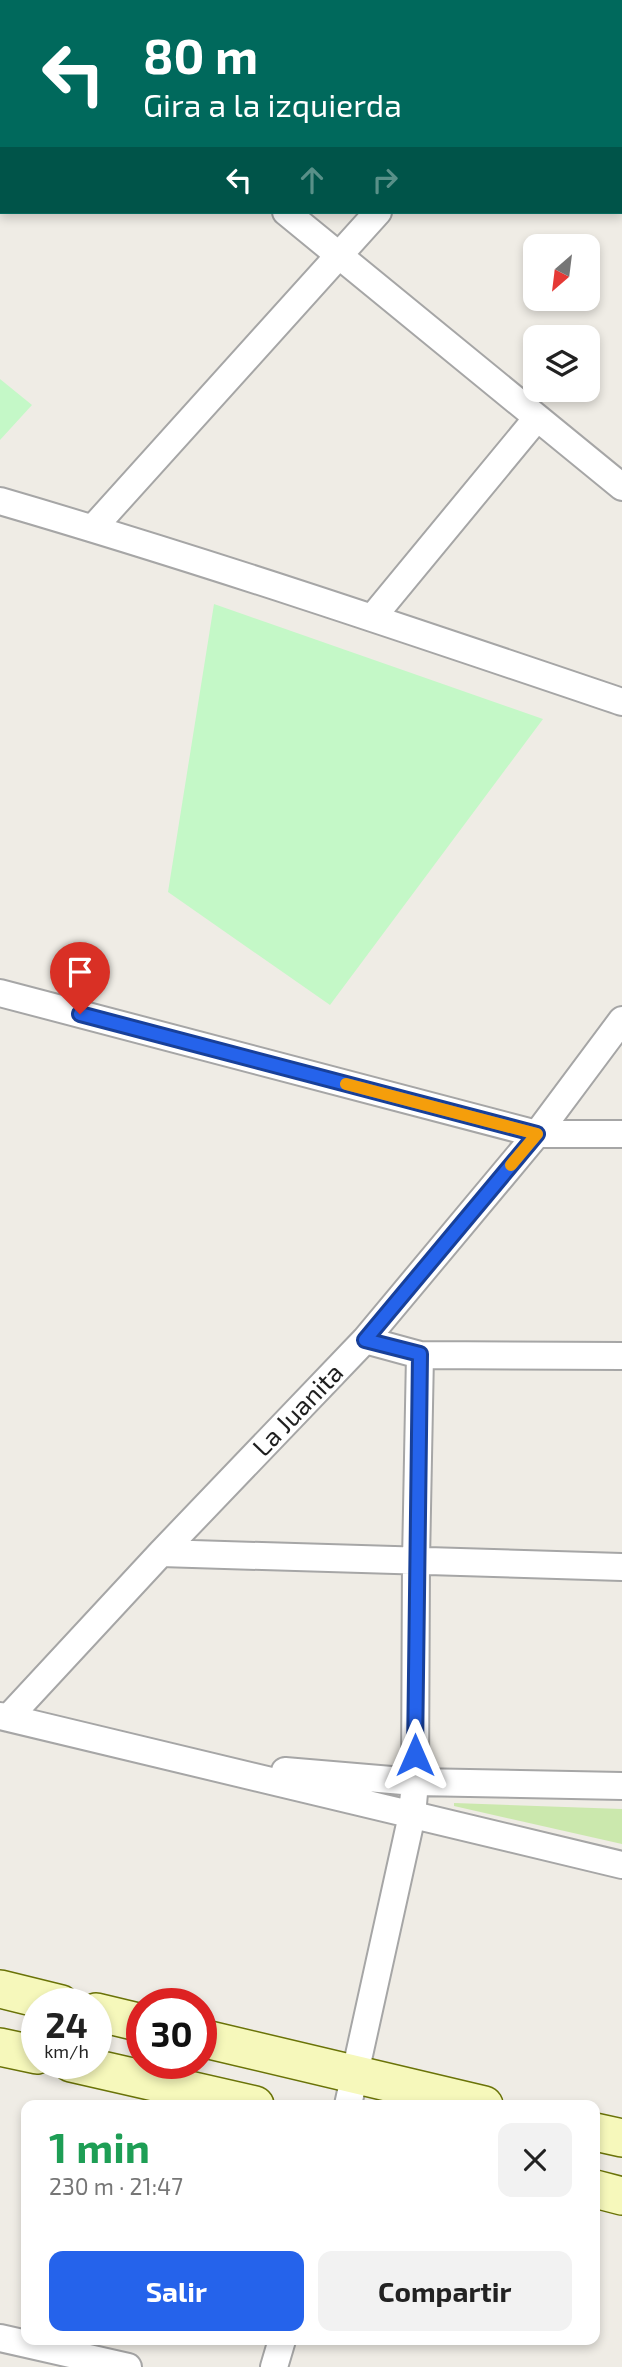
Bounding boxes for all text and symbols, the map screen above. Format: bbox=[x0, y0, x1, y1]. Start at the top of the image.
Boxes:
text: 80 m bbox=[143, 25, 258, 84]
icon: left bbox=[28, 28, 119, 119]
text: Gira a la izquierda bbox=[143, 85, 402, 123]
icon: left bbox=[220, 161, 258, 199]
icon: ahead bbox=[293, 161, 331, 199]
icon: right bbox=[366, 161, 404, 199]
north arrow bbox=[523, 234, 600, 312]
map controls bbox=[523, 234, 600, 402]
button: layers bbox=[523, 325, 600, 402]
pin bbox=[50, 942, 110, 1014]
icon: arrive bbox=[61, 953, 99, 991]
street label: La Juanita bbox=[245, 1356, 349, 1462]
position arrow bbox=[378, 1718, 452, 1792]
speed limit sign: 30 bbox=[126, 1988, 217, 2079]
text: 24 bbox=[45, 2003, 88, 2045]
text: km/h bbox=[44, 2040, 89, 2062]
text: 1 min bbox=[49, 2121, 150, 2171]
button: close bbox=[498, 2123, 572, 2197]
text: 230 m · 21:47 bbox=[49, 2172, 183, 2200]
button: Salir bbox=[49, 2251, 304, 2331]
button: Compartir bbox=[318, 2251, 572, 2331]

